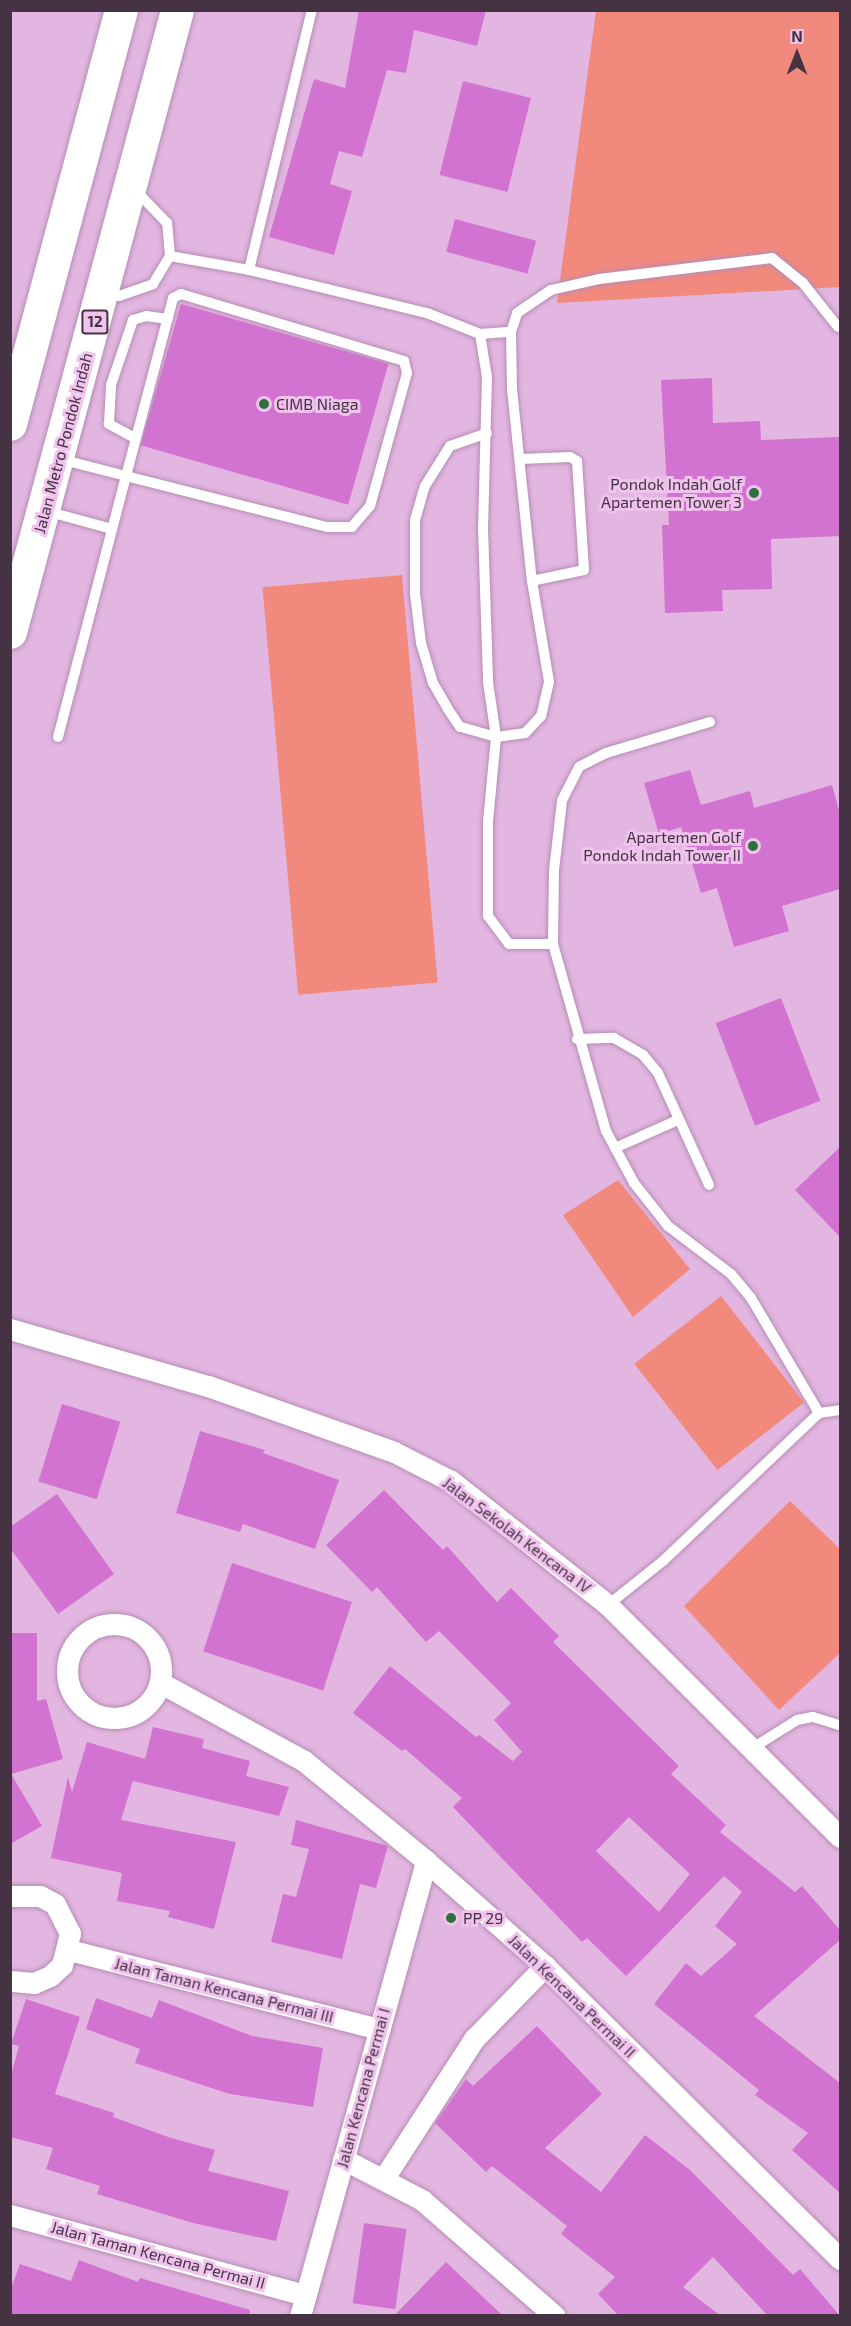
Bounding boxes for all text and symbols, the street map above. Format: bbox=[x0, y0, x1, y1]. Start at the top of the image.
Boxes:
north arrow bbox=[767, 24, 827, 84]
text: N bbox=[791, 26, 803, 45]
road number: 12 bbox=[80, 310, 110, 334]
street label: Jalan Metro Pondok Indah bbox=[30, 350, 96, 536]
place label: CIMB Niaga bbox=[276, 394, 358, 414]
marker: CIMB Niaga bbox=[257, 397, 271, 411]
place label: Pondok Indah Golf Apartemen Tower 3 bbox=[600, 474, 742, 512]
marker: Pondok Indah Golf Apartemen Tower 3 bbox=[747, 486, 761, 500]
place label: Apartemen Golf Pondok Indah Tower II bbox=[582, 827, 741, 865]
marker: Apartemen Golf Pondok Indah Tower II bbox=[746, 839, 760, 853]
street label: Jalan Sekolah Kencana IV bbox=[439, 1473, 595, 1597]
place label: PP 29 bbox=[463, 1908, 504, 1928]
marker: PP 29 bbox=[444, 1911, 458, 1925]
street label: Jalan Kencana Permai II bbox=[505, 1930, 639, 2062]
street label: Jalan Taman Kencana Permai III bbox=[112, 1953, 336, 2027]
street label: Jalan Kencana Permai I bbox=[332, 2006, 394, 2170]
street label: Jalan Taman Kencana Permai II bbox=[49, 2217, 267, 2293]

